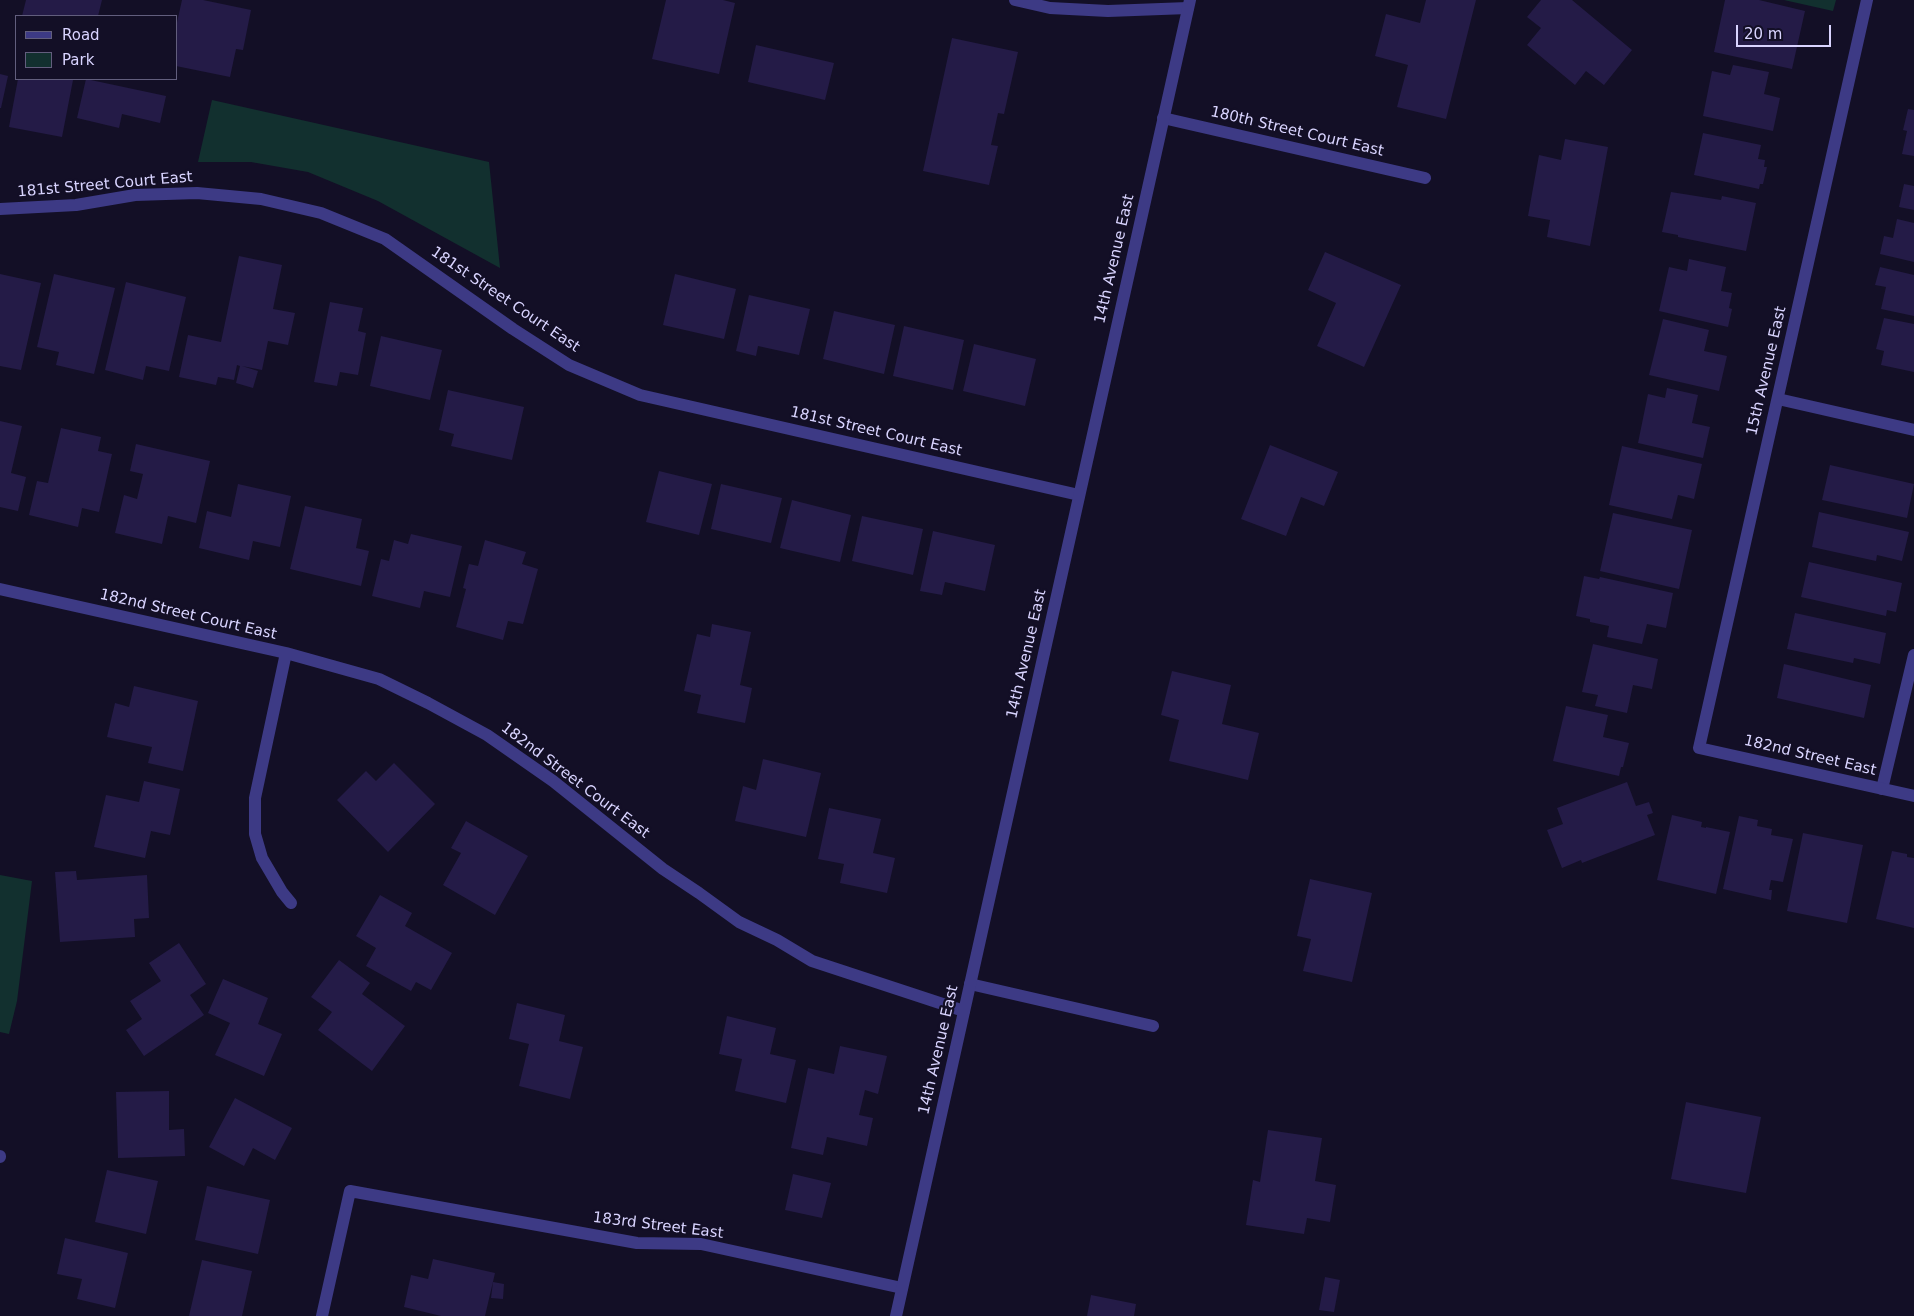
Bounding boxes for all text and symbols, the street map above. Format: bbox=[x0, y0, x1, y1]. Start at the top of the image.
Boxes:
legend bbox=[15, 15, 178, 80]
scale bar bbox=[1739, 15, 1834, 47]
text: 20 m bbox=[1744, 25, 1782, 43]
text: Road bbox=[62, 26, 100, 44]
text: Park bbox=[62, 51, 94, 69]
street label: 180th Street Court East bbox=[1209, 103, 1385, 161]
street label: 181st Street Court East bbox=[17, 168, 193, 202]
street label: 14th Avenue East bbox=[1091, 193, 1139, 325]
street label: 181st Street Court East bbox=[427, 243, 583, 357]
street label: 15th Avenue East bbox=[1743, 305, 1791, 437]
street label: 181st Street Court East bbox=[788, 403, 964, 461]
street label: 182nd Street Court East bbox=[98, 586, 278, 644]
street label: 14th Avenue East bbox=[1003, 588, 1051, 720]
street label: 182nd Street Court East bbox=[497, 719, 653, 843]
street label: 182nd Street East bbox=[1742, 732, 1878, 780]
street label: 14th Avenue East bbox=[915, 984, 963, 1116]
street label: 183rd Street East bbox=[592, 1209, 724, 1243]

